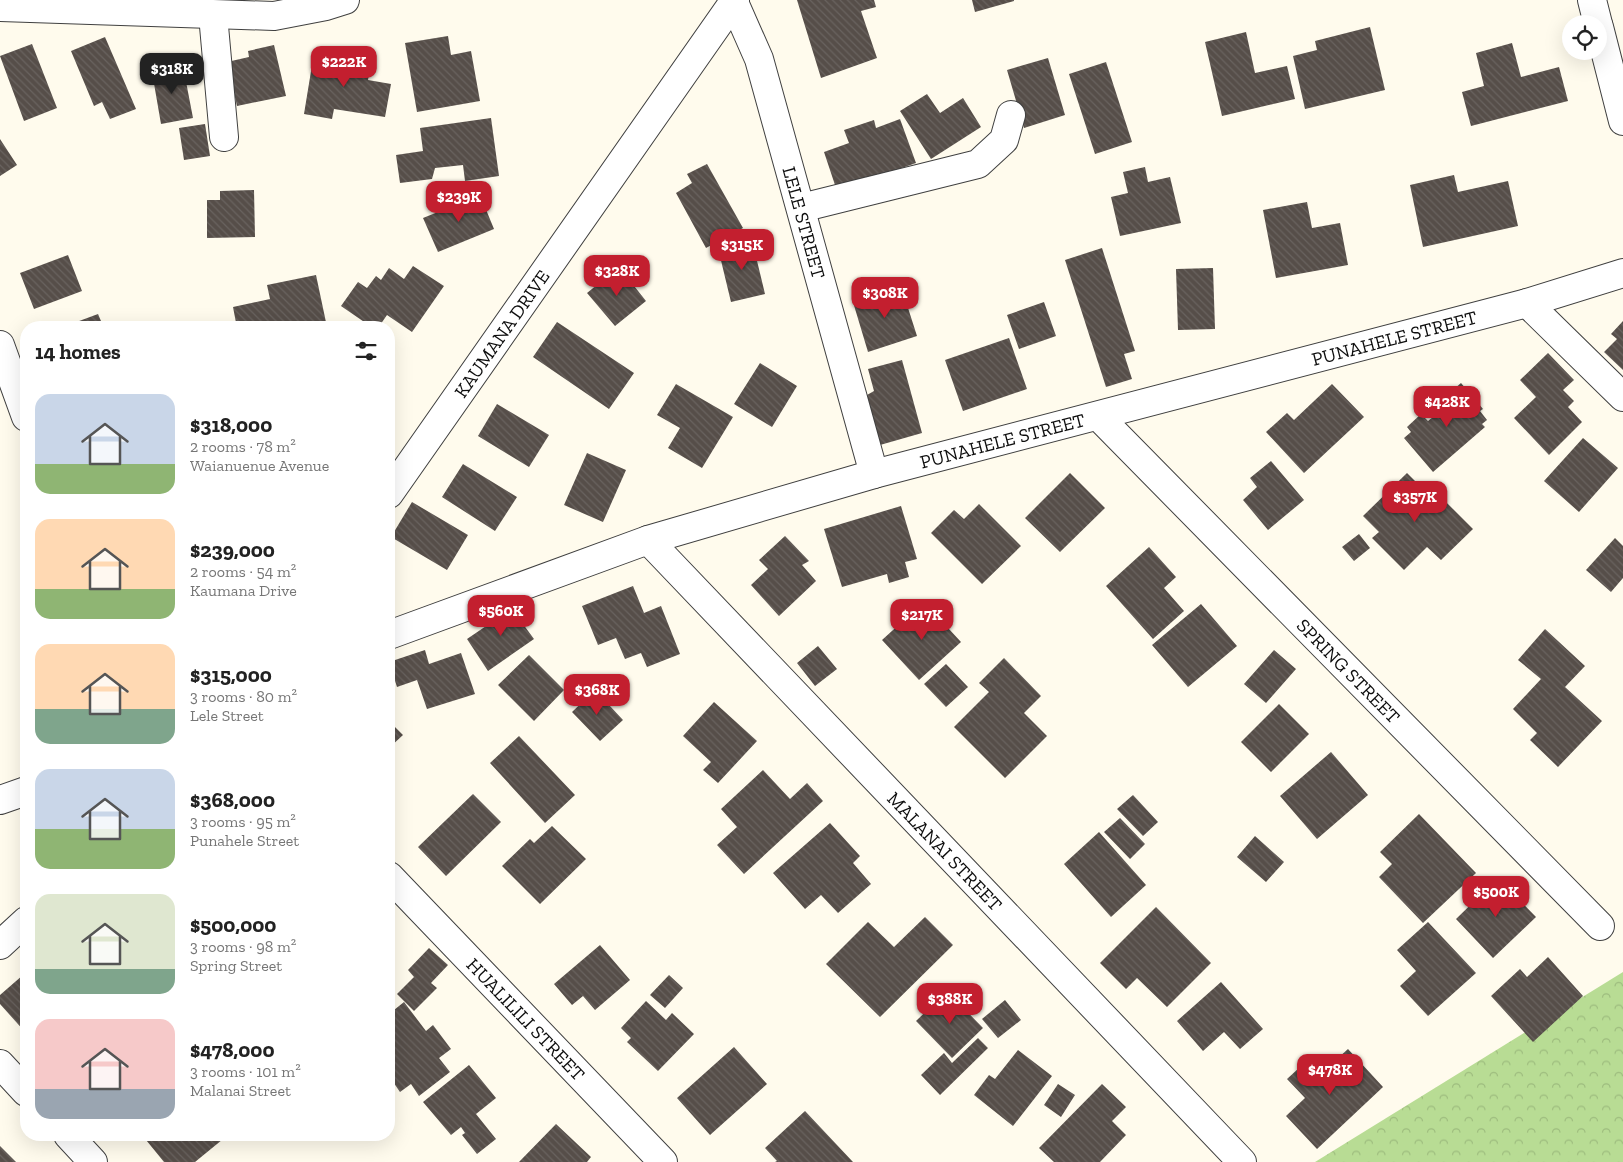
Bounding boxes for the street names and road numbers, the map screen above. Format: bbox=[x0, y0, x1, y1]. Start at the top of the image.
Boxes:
street label: LELE STREET bbox=[778, 164, 831, 281]
street label: KAUMANA DRIVE bbox=[449, 265, 554, 402]
street label: PUNAHELE STREET bbox=[1309, 305, 1479, 370]
street label: PUNAHELE STREET bbox=[917, 408, 1088, 473]
street label: SPRING STREET bbox=[1292, 614, 1405, 728]
street label: MALANAI STREET bbox=[883, 787, 1007, 915]
street label: HUALILILI STREET bbox=[462, 953, 590, 1085]

